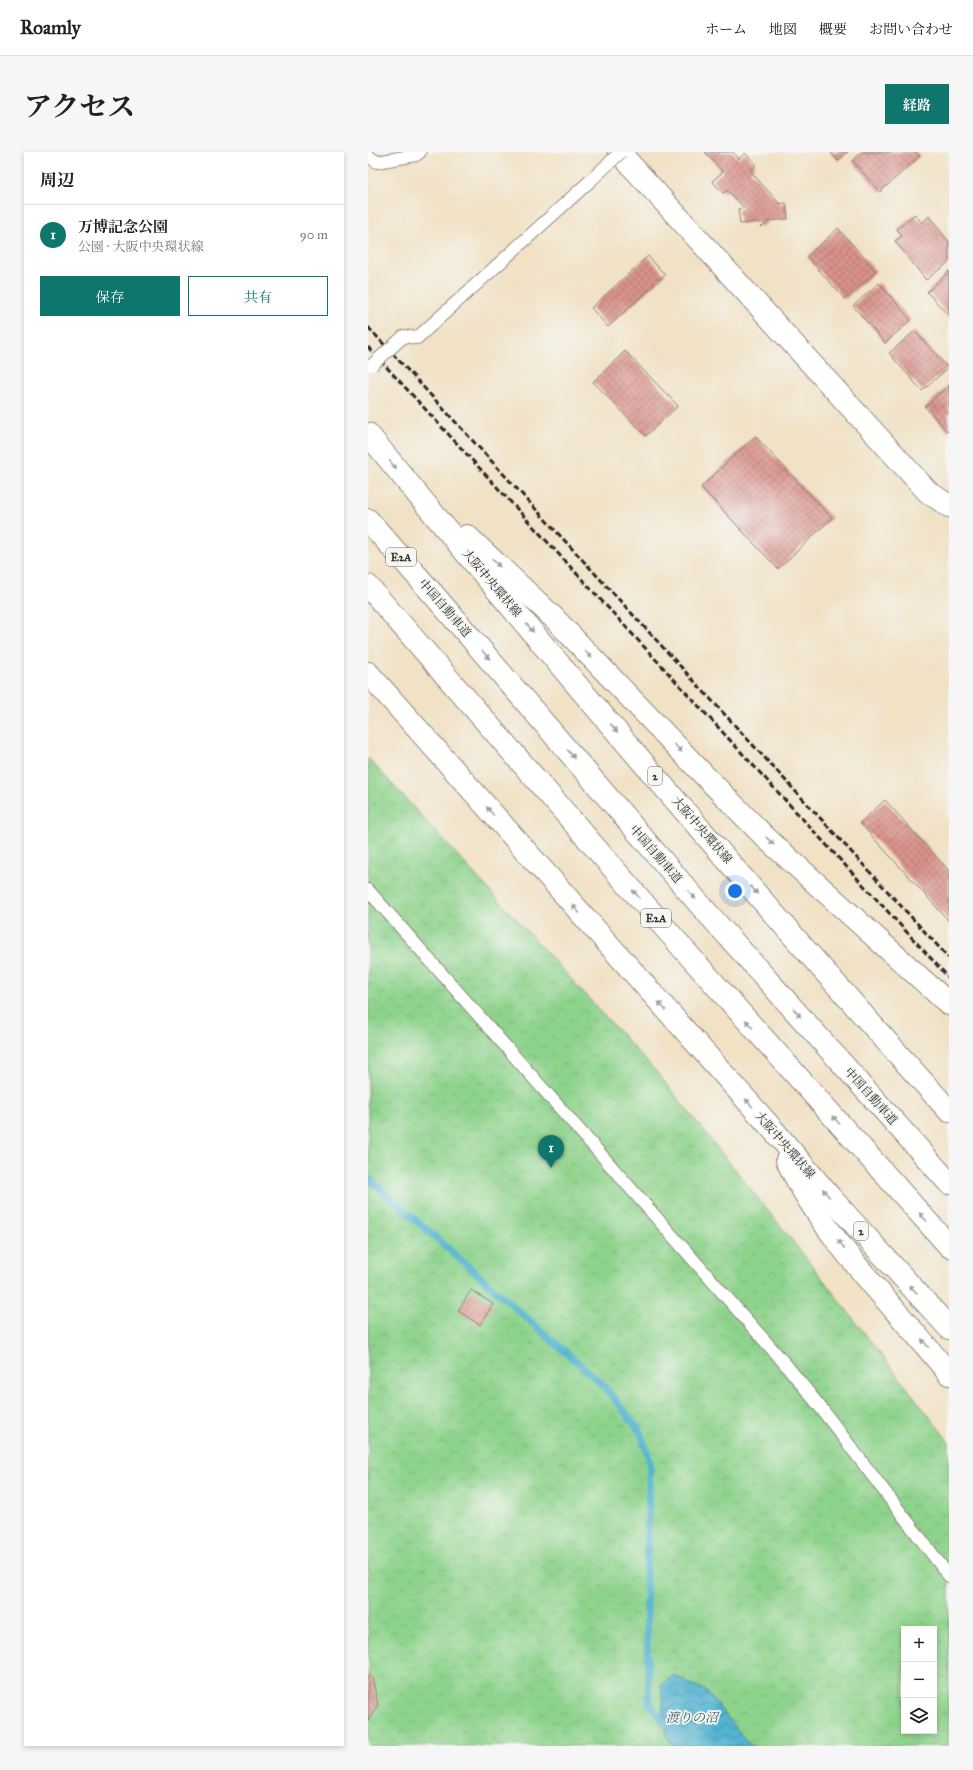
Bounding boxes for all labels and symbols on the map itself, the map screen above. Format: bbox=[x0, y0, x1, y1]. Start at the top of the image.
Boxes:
one-way arrow bbox=[388, 459, 397, 470]
street label: 大阪中央環状線 bbox=[460, 546, 524, 620]
road number: E2A bbox=[386, 548, 416, 566]
one-way arrow bbox=[491, 558, 501, 567]
street label: 中国自動車道 bbox=[416, 576, 474, 640]
one-way arrow bbox=[526, 623, 535, 634]
one-way arrow bbox=[584, 649, 593, 659]
one-way arrow bbox=[482, 650, 491, 660]
one-way arrow bbox=[609, 723, 618, 733]
one-way arrow bbox=[673, 743, 683, 753]
one-way arrow bbox=[566, 749, 575, 759]
road number: 2 bbox=[648, 767, 662, 785]
street label: 大阪中央環状線 bbox=[669, 794, 735, 866]
one-way arrow bbox=[485, 806, 495, 816]
street label: 中国自動車道 bbox=[627, 822, 685, 886]
one-way arrow bbox=[765, 836, 775, 845]
your location bbox=[725, 881, 745, 901]
one-way arrow bbox=[749, 885, 758, 894]
one-way arrow bbox=[631, 889, 640, 900]
one-way arrow bbox=[687, 890, 696, 899]
one-way arrow bbox=[571, 903, 580, 914]
road number: E2A bbox=[641, 909, 671, 927]
one-way arrow bbox=[657, 1001, 667, 1011]
one-way arrow bbox=[792, 1008, 801, 1018]
one-way arrow bbox=[745, 1019, 754, 1028]
street label: 中国自動車道 bbox=[842, 1065, 900, 1127]
one-way arrow bbox=[744, 1098, 753, 1108]
street label: 大阪中央環状線 bbox=[752, 1109, 818, 1181]
one-way arrow bbox=[831, 1115, 840, 1126]
pin: 1 bbox=[538, 1135, 564, 1168]
one-way arrow bbox=[822, 1187, 831, 1198]
one-way arrow bbox=[918, 1212, 928, 1222]
road number: 2 bbox=[854, 1222, 868, 1240]
one-way arrow bbox=[837, 1238, 845, 1249]
one-way arrow bbox=[908, 1284, 918, 1294]
one-way arrow bbox=[920, 1338, 929, 1349]
water label: 渡りの沼 bbox=[666, 1710, 720, 1726]

